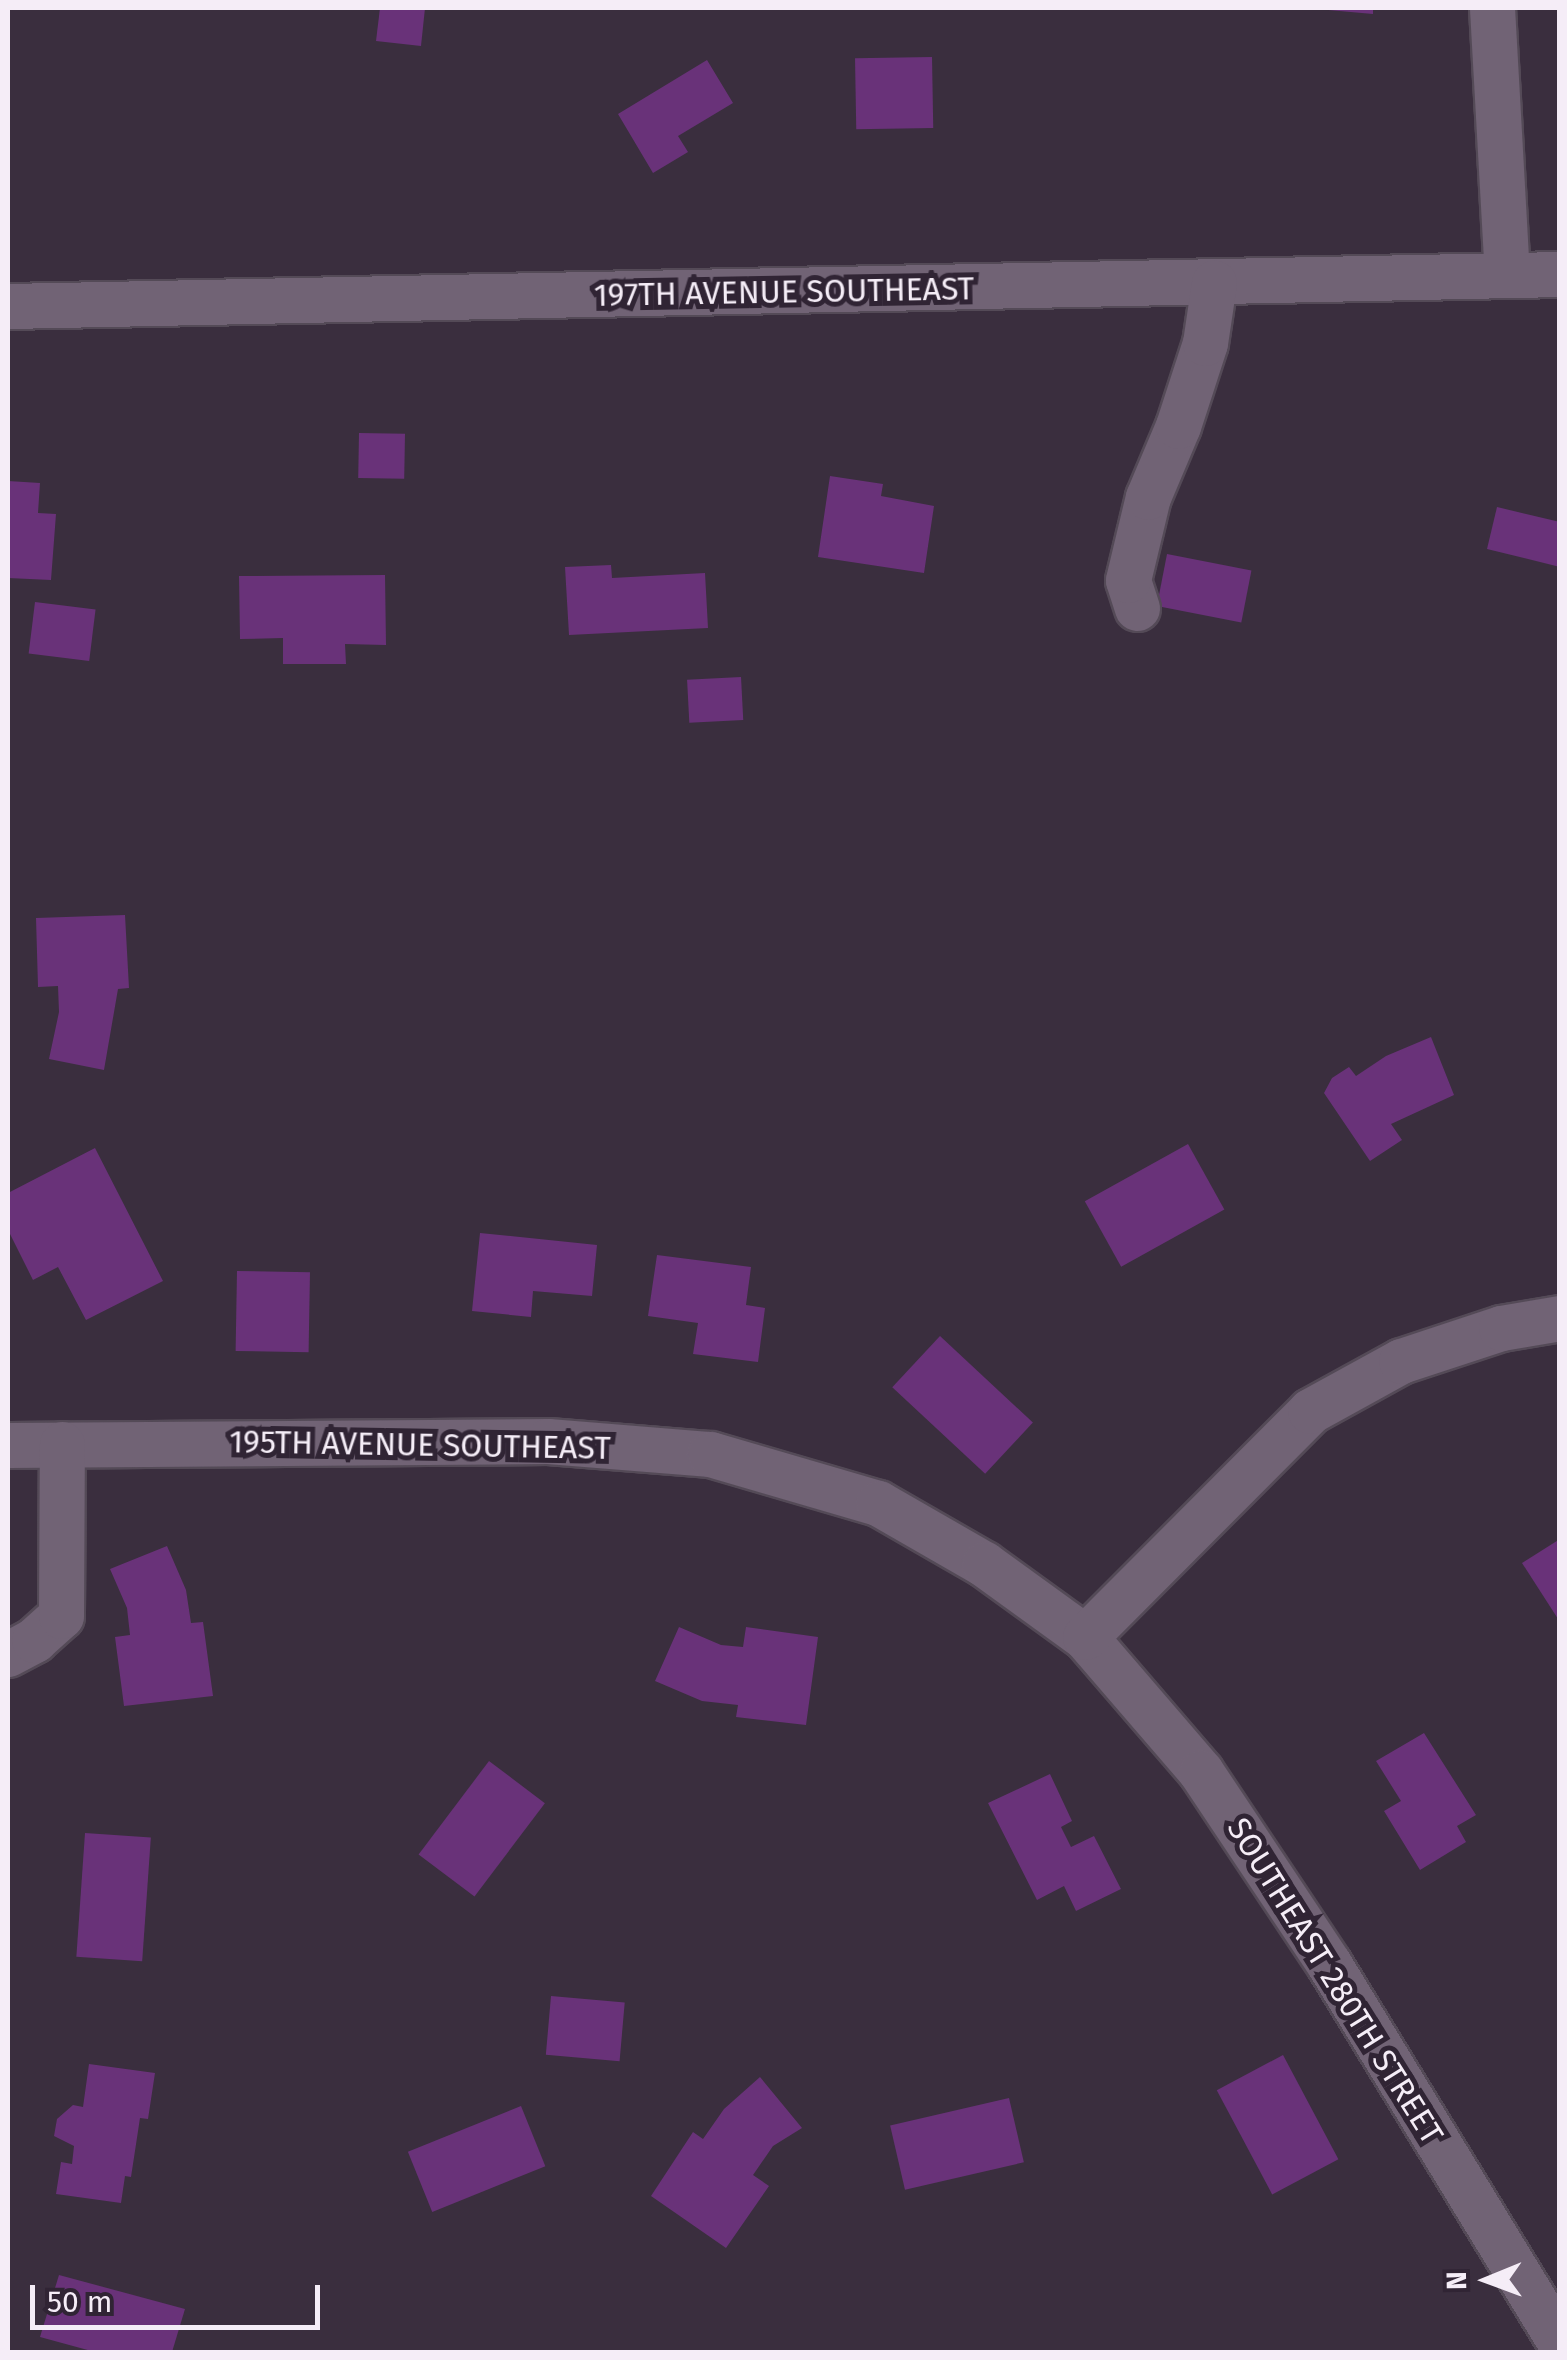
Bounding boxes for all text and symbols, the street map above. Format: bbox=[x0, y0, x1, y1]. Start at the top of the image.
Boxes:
street label: 197TH AVENUE SOUTHEAST bbox=[593, 269, 975, 315]
street label: 195TH AVENUE SOUTHEAST bbox=[229, 1422, 611, 1468]
street label: SOUTHEAST 280TH STREET bbox=[1219, 1811, 1451, 2151]
north arrow bbox=[1437, 2230, 1537, 2330]
scale bar bbox=[35, 2265, 325, 2327]
text: N bbox=[1440, 2271, 1473, 2290]
text: 50 m bbox=[47, 2284, 112, 2320]

